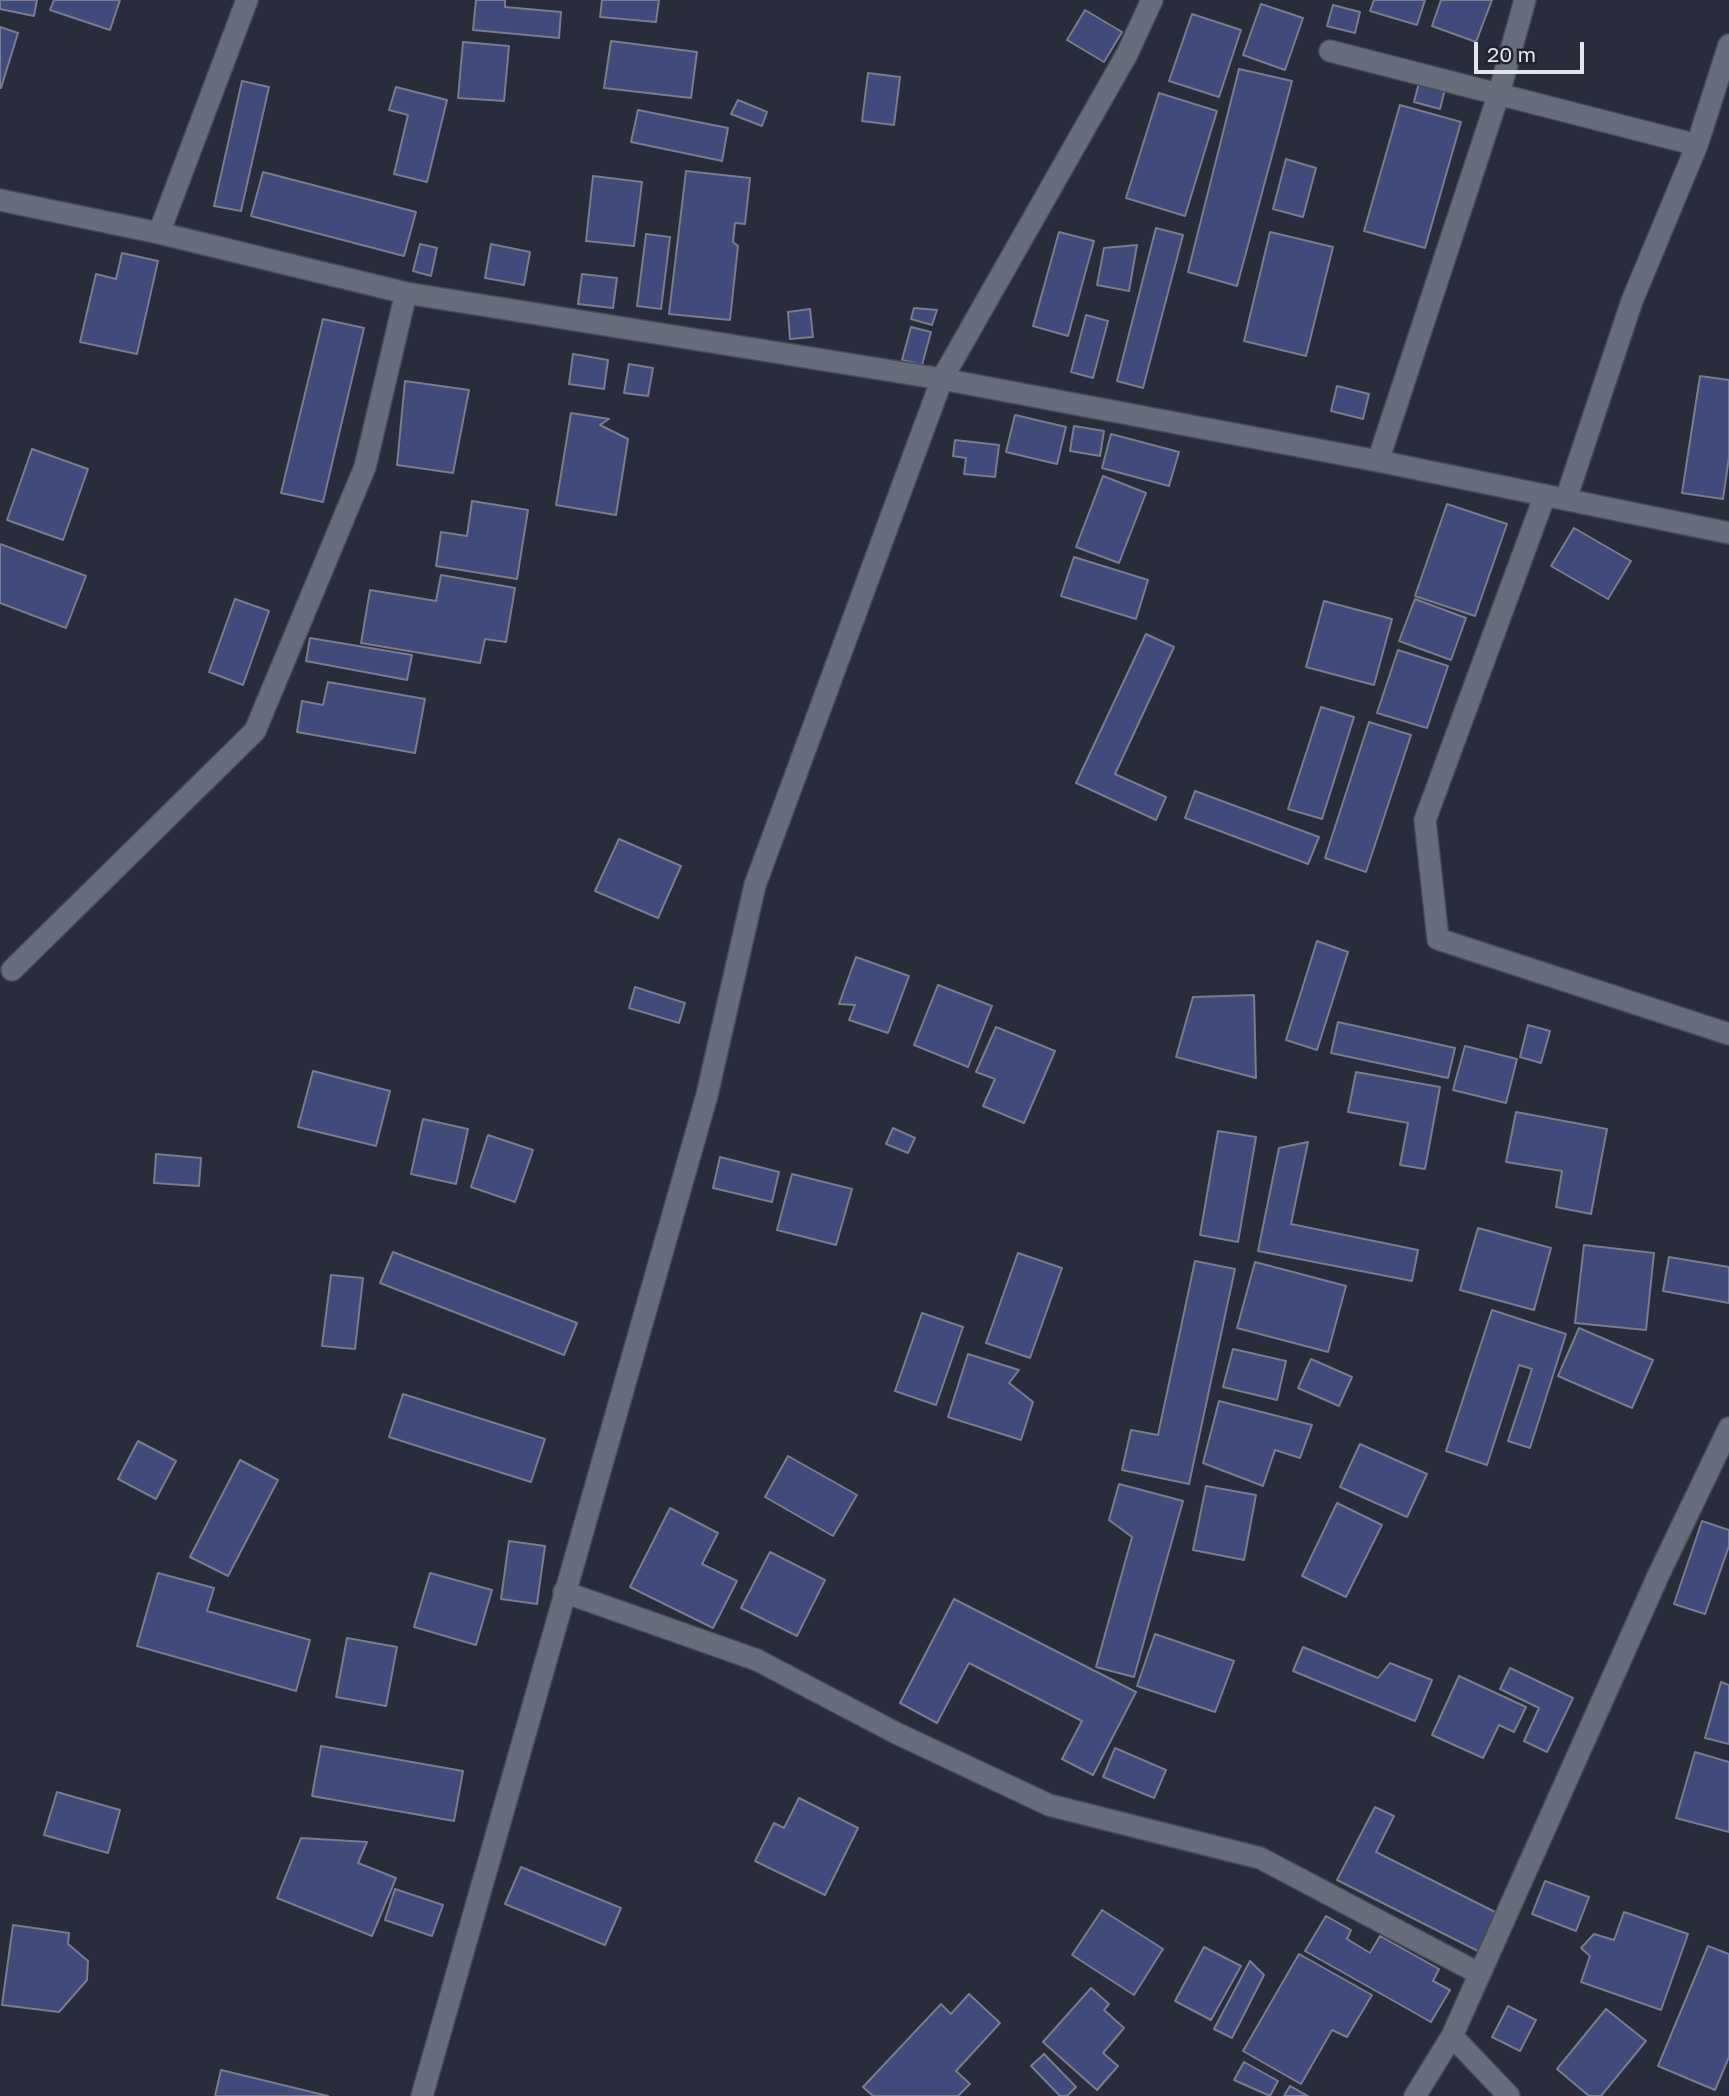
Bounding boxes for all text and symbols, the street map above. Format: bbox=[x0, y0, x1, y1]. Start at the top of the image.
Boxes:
scale bar bbox=[1477, 28, 1587, 72]
text: 20 m bbox=[1487, 41, 1536, 67]

